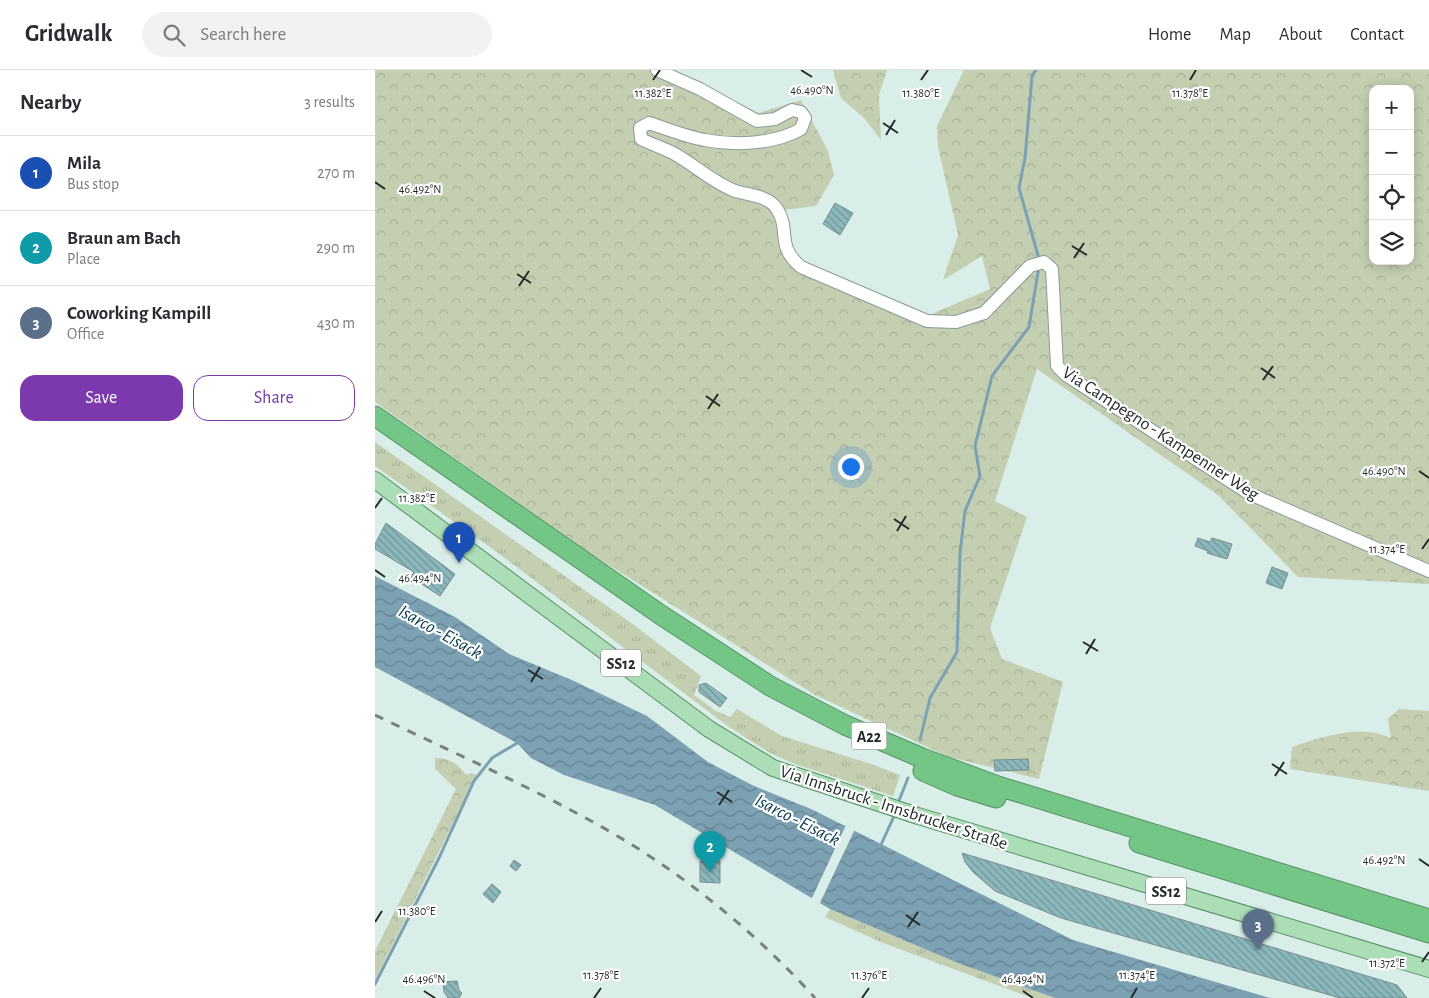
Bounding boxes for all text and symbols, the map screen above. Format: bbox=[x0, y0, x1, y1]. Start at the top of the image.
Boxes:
search box bbox=[142, 12, 492, 57]
icon: search bbox=[160, 21, 188, 49]
text: Gridwalk bbox=[25, 22, 112, 46]
text: Search here bbox=[200, 25, 286, 44]
text: Home bbox=[1148, 26, 1191, 44]
text: Map bbox=[1219, 26, 1251, 44]
text: About bbox=[1279, 26, 1322, 44]
text: Contact bbox=[1350, 26, 1404, 44]
text: 46.490°N bbox=[790, 84, 834, 96]
map controls bbox=[1369, 85, 1414, 265]
button: + bbox=[1369, 85, 1414, 130]
text: 11.382°E bbox=[635, 87, 671, 99]
text: 11.380°E bbox=[902, 87, 940, 99]
text: 11.378°E bbox=[1172, 87, 1208, 99]
text: Nearby bbox=[20, 92, 81, 113]
text: 3 results bbox=[304, 94, 355, 110]
button: − bbox=[1369, 130, 1414, 175]
text: Mila bbox=[67, 154, 101, 173]
text: 1 bbox=[33, 165, 39, 181]
text: 270 m bbox=[317, 165, 355, 181]
button: locate bbox=[1369, 175, 1414, 220]
text: Bus stop bbox=[67, 176, 119, 192]
text: 46.492°N bbox=[399, 183, 441, 195]
button: layers bbox=[1369, 220, 1414, 265]
text: Braun am Bach bbox=[67, 229, 181, 248]
text: 2 bbox=[32, 240, 40, 256]
text: 290 m bbox=[316, 240, 355, 256]
text: Place bbox=[67, 251, 100, 267]
text: Coworking Kampill bbox=[67, 304, 211, 323]
text: 3 bbox=[33, 315, 39, 331]
text: 430 m bbox=[317, 315, 355, 331]
text: Office bbox=[67, 326, 104, 342]
street label: Via Campegno - Kampenner Weg bbox=[1059, 363, 1262, 504]
button: Save bbox=[20, 375, 183, 421]
button: Share bbox=[193, 375, 355, 421]
your location bbox=[838, 454, 864, 480]
text: 46.490°N bbox=[1362, 465, 1406, 477]
text: 11.382°E bbox=[399, 492, 435, 504]
pin: 1 bbox=[443, 522, 475, 563]
text: 11.374°E bbox=[1369, 543, 1405, 555]
text: 46.494°N bbox=[398, 572, 442, 584]
water label: Isarco - Eisack bbox=[395, 602, 485, 663]
road number: SS12 bbox=[601, 650, 641, 676]
road number: A22 bbox=[851, 722, 887, 749]
street label: Via Innsbruck - Innsbrucker Straße bbox=[778, 763, 1010, 853]
water label: Isarco - Eisack bbox=[752, 791, 843, 850]
pin: 2 bbox=[694, 831, 726, 872]
text: 46.492°N bbox=[1363, 854, 1405, 866]
road number: SS12 bbox=[1146, 878, 1186, 904]
text: 11.380°E bbox=[398, 905, 436, 917]
pin: 3 bbox=[1242, 909, 1274, 950]
text: 11.372°E bbox=[1369, 957, 1405, 969]
text: 11.378°E bbox=[583, 969, 619, 981]
text: 11.376°E bbox=[851, 969, 887, 981]
text: 11.374°E bbox=[1119, 969, 1155, 981]
text: 46.496°N bbox=[403, 973, 445, 985]
text: 46.494°N bbox=[1001, 973, 1045, 985]

